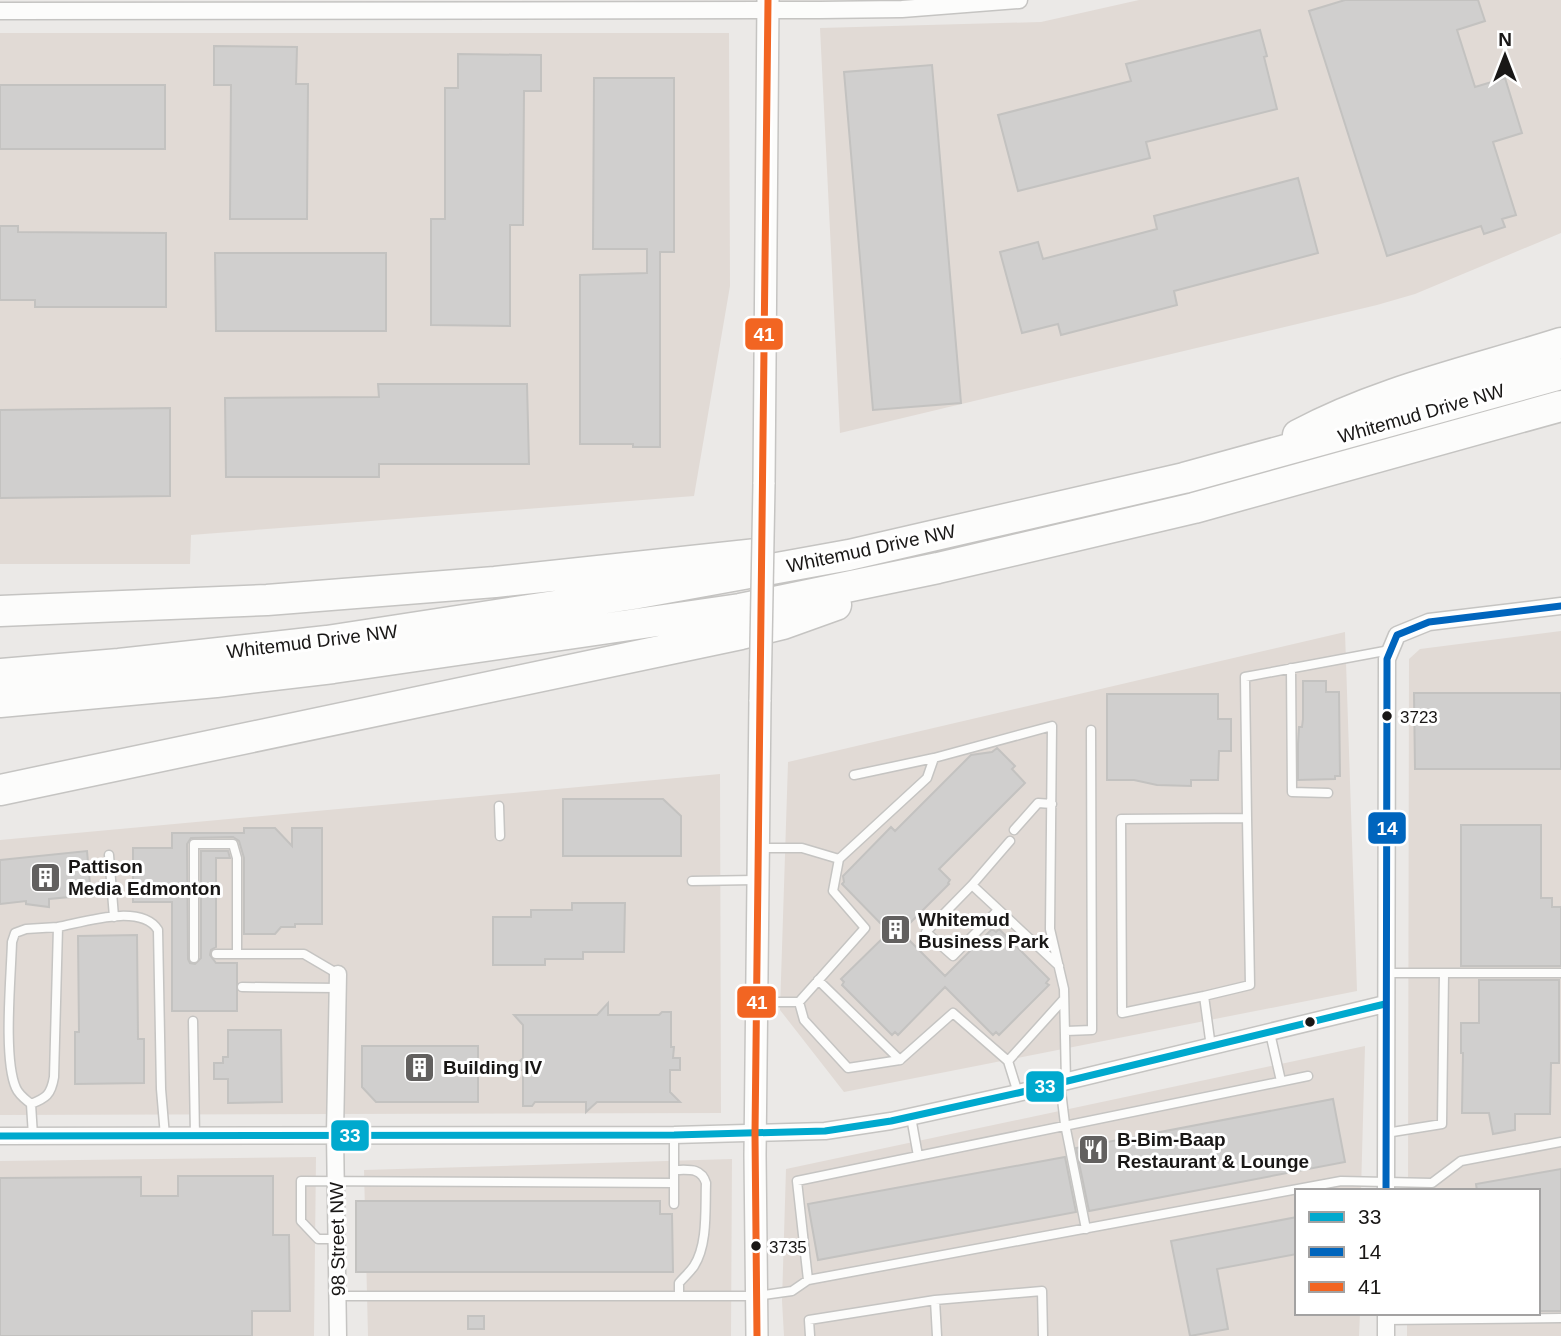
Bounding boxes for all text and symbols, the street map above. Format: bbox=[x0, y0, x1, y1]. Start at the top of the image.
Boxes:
north arrow bbox=[1470, 21, 1540, 91]
text: N bbox=[1498, 29, 1512, 50]
line badge: 41 bbox=[744, 317, 784, 351]
text: 41 bbox=[753, 324, 775, 345]
street label: Whitemud Drive NW bbox=[1336, 380, 1507, 447]
street label: Whitemud Drive NW bbox=[785, 520, 958, 577]
street label: Whitemud Drive NW bbox=[225, 621, 399, 662]
place label: 3723 bbox=[1400, 708, 1438, 727]
marker: 3723 bbox=[1380, 709, 1394, 723]
line badge: 14 bbox=[1367, 811, 1407, 845]
text: 14 bbox=[1376, 818, 1398, 839]
place label: Pattison Media Edmonton bbox=[68, 856, 221, 899]
building icon: Pattison Media Edmonton bbox=[28, 860, 62, 894]
place label: Whitemud Business Park bbox=[918, 909, 1049, 952]
building icon: Whitemud Business Park bbox=[878, 913, 912, 947]
line badge: 41 bbox=[736, 985, 777, 1019]
text: 41 bbox=[746, 992, 768, 1013]
unlabelled marker bbox=[1303, 1015, 1317, 1029]
building icon: Building IV bbox=[403, 1050, 437, 1084]
place label: Building IV bbox=[443, 1057, 543, 1078]
line badge: 33 bbox=[1025, 1070, 1065, 1103]
text: 33 bbox=[1034, 1076, 1056, 1097]
line badge: 33 bbox=[330, 1119, 370, 1152]
text: 33 bbox=[339, 1125, 361, 1146]
place label: B-Bim-Baap Restaurant & Lounge bbox=[1117, 1129, 1309, 1172]
restaurant icon: B-Bim-Baap Restaurant & Lounge bbox=[1077, 1133, 1111, 1167]
street label: 98 Street NW bbox=[326, 1182, 349, 1296]
legend bbox=[1295, 1189, 1540, 1315]
text: 33 bbox=[1358, 1205, 1381, 1228]
place label: 3735 bbox=[769, 1238, 807, 1257]
marker: 3735 bbox=[749, 1239, 763, 1253]
text: 14 bbox=[1358, 1240, 1382, 1263]
text: 41 bbox=[1358, 1275, 1381, 1298]

